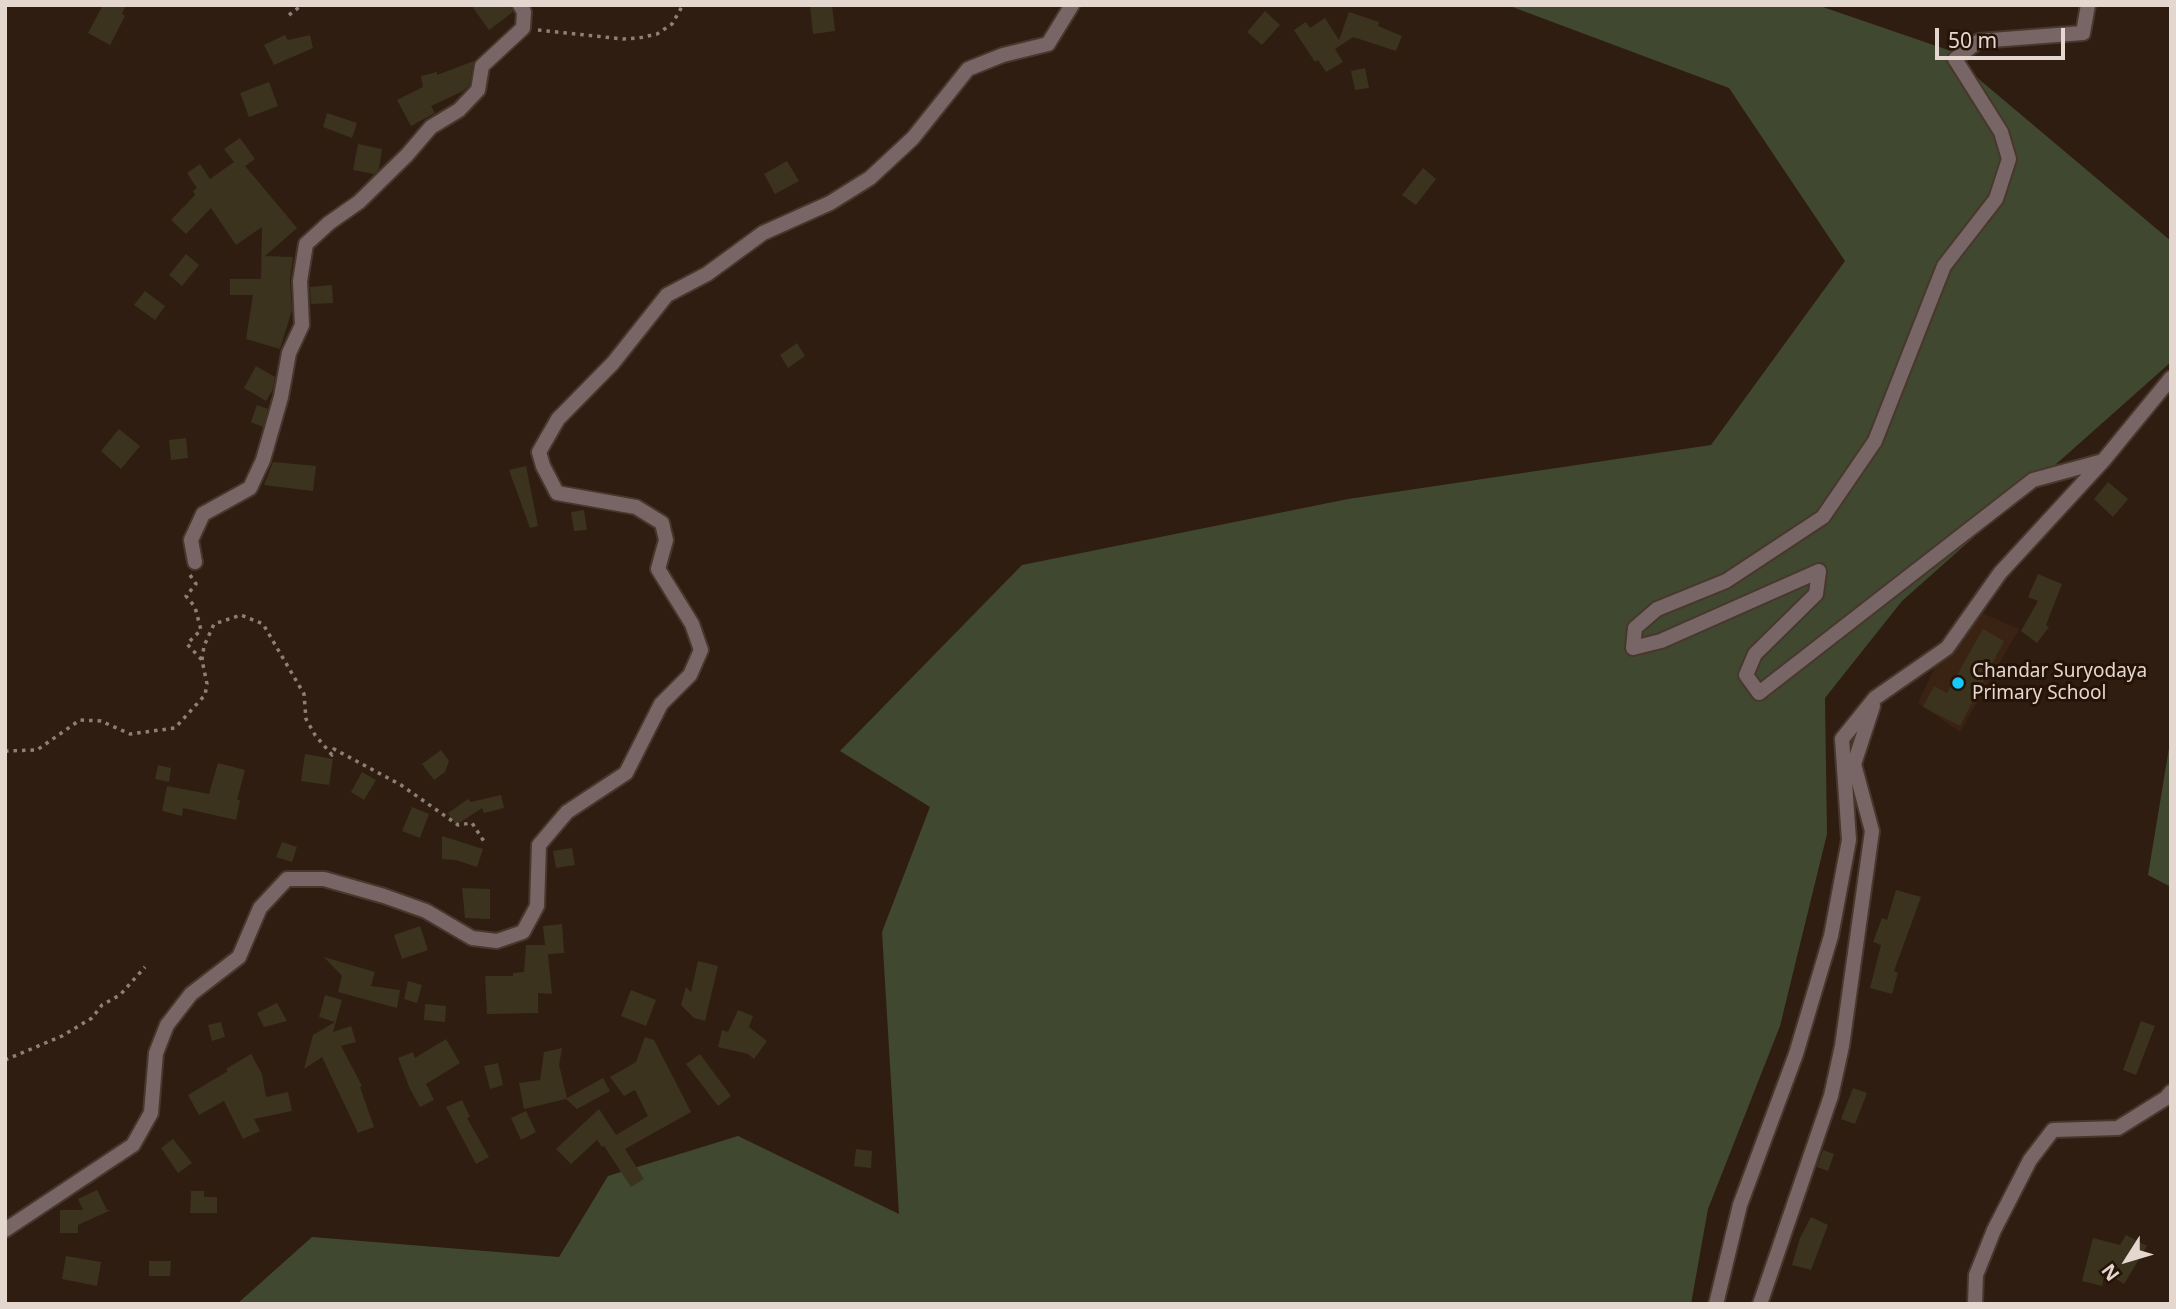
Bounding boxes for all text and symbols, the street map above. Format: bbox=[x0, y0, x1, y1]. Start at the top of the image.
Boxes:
scale bar bbox=[1938, 14, 2068, 58]
text: 50 m bbox=[1948, 26, 1997, 54]
place label: Chandar Suryodaya Primary School bbox=[1972, 661, 2147, 705]
marker: Chandar Suryodaya Primary School bbox=[1950, 675, 1966, 691]
north arrow bbox=[2092, 1225, 2162, 1295]
text: N bbox=[2095, 1259, 2125, 1287]

